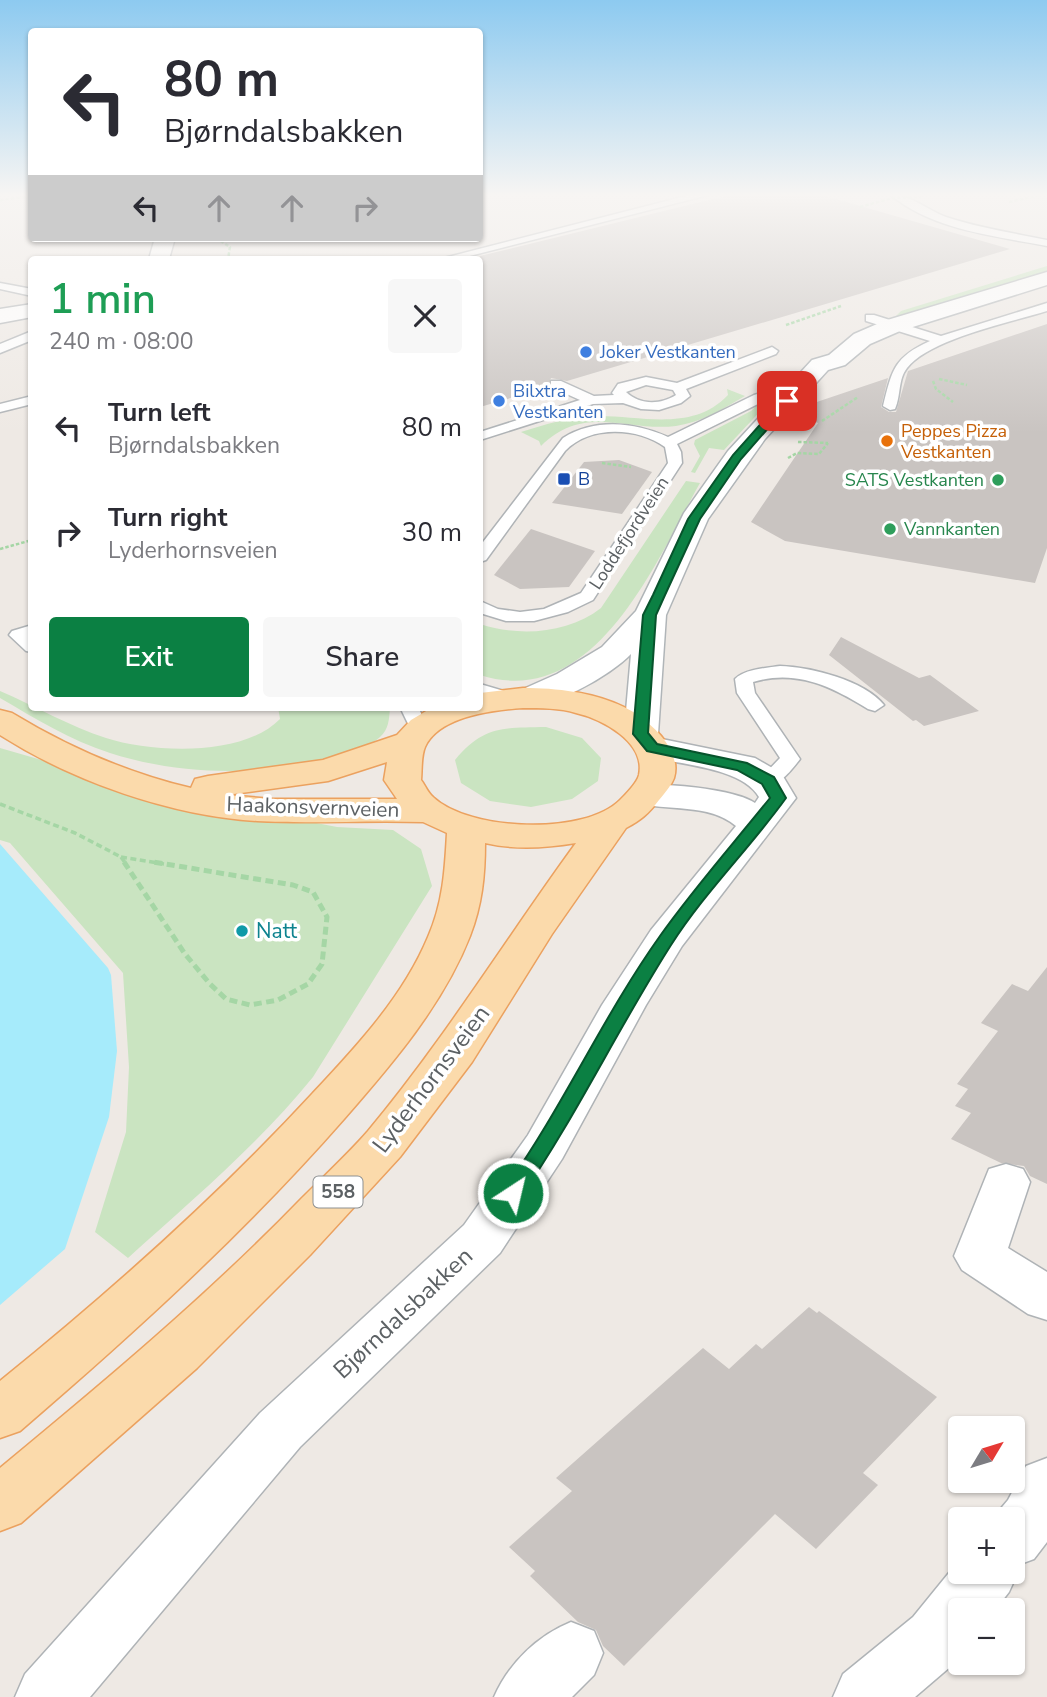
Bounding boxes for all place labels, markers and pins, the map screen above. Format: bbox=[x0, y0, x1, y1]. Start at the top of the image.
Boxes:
place label: Joker Vestkanten bbox=[599, 340, 736, 364]
marker: Joker Vestkanten bbox=[578, 344, 594, 360]
pin bbox=[757, 371, 817, 431]
place label: Bilxtra Vestkanten bbox=[512, 379, 603, 424]
marker: Bilxtra Vestkanten bbox=[491, 393, 507, 409]
place label: Peppes Pizza Vestkanten bbox=[900, 419, 1007, 464]
marker: Peppes Pizza Vestkanten bbox=[879, 433, 895, 449]
place label: B bbox=[578, 467, 590, 491]
place label: SATS Vestkanten bbox=[845, 468, 984, 492]
marker: B bbox=[556, 471, 572, 487]
marker: SATS Vestkanten bbox=[990, 472, 1006, 488]
place label: Vannkanten bbox=[903, 517, 1000, 541]
marker: Vannkanten bbox=[882, 521, 898, 537]
place label: Natt bbox=[256, 917, 298, 945]
marker: Natt bbox=[234, 923, 250, 939]

